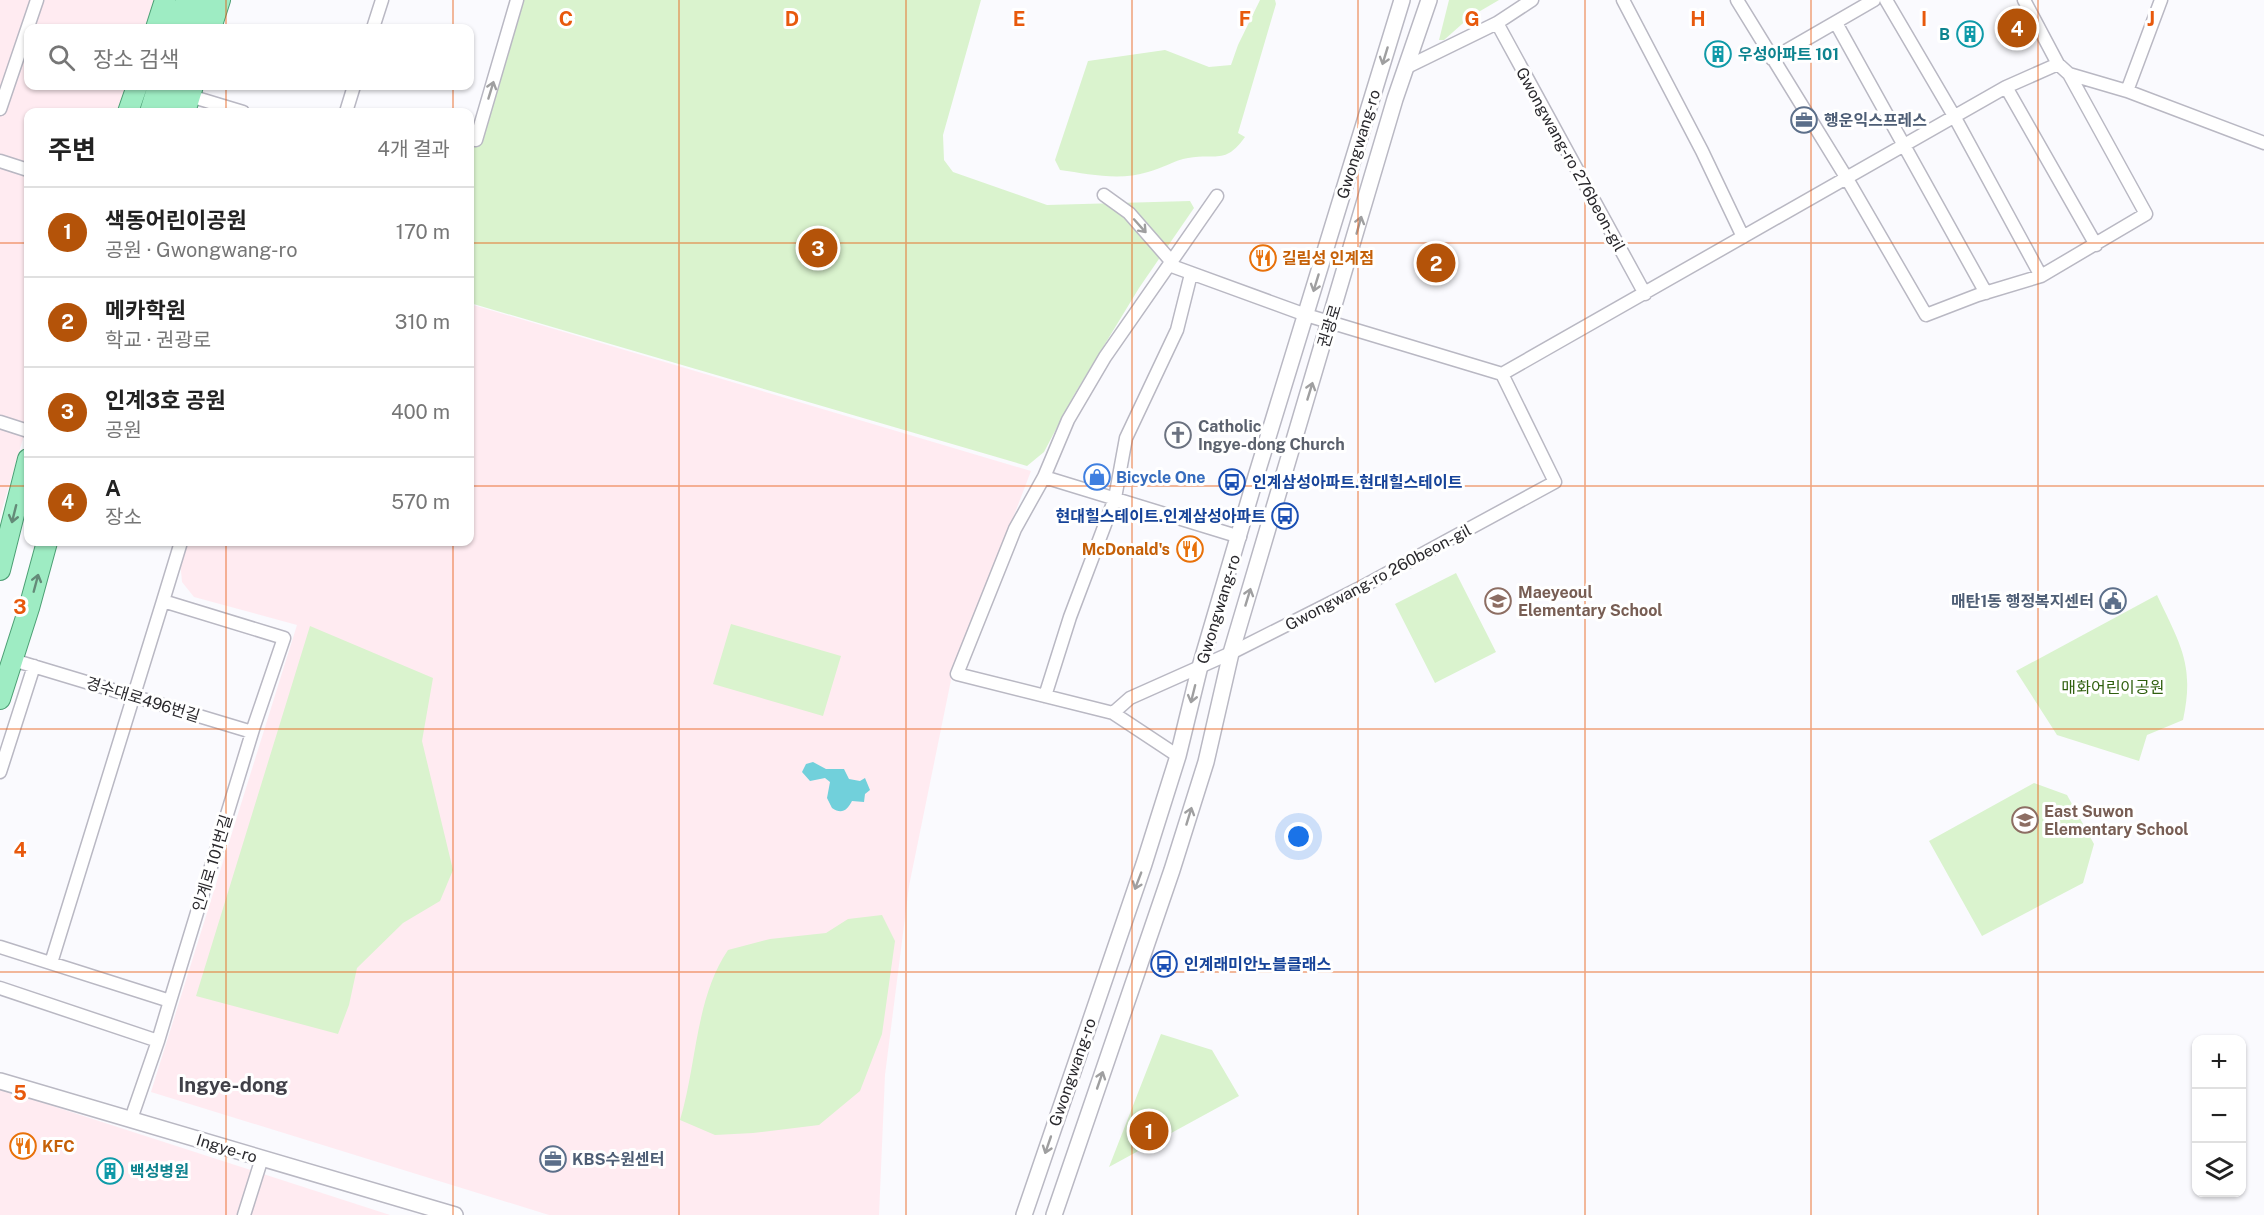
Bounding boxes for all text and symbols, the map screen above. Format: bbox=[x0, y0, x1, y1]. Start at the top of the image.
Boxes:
pin: 4 bbox=[1998, 6, 2036, 51]
text: C bbox=[559, 7, 573, 31]
text: D bbox=[785, 7, 799, 31]
text: E bbox=[1013, 7, 1025, 31]
text: F bbox=[1239, 7, 1251, 31]
text: G bbox=[1464, 7, 1480, 31]
text: H bbox=[1690, 7, 1706, 31]
text: I bbox=[1921, 7, 1927, 31]
text: J bbox=[2147, 7, 2155, 31]
building icon: B bbox=[1955, 19, 1985, 49]
search box bbox=[24, 24, 474, 90]
place label: B bbox=[1939, 25, 1950, 44]
building icon: 우성아파트 101 bbox=[1703, 39, 1733, 69]
icon: search bbox=[45, 41, 78, 74]
place label: 우성아파트 101 bbox=[1738, 45, 1839, 64]
text: 장소 검색 bbox=[93, 46, 179, 72]
one-way arrow bbox=[1379, 46, 1390, 65]
street label: Gwongwang-ro 276beon-gil bbox=[1512, 64, 1629, 255]
one-way arrow bbox=[486, 80, 497, 99]
street label: Gwongwang-ro bbox=[1333, 87, 1384, 201]
office icon: 행운익스프레스 bbox=[1789, 105, 1819, 135]
place label: 행운익스프레스 bbox=[1824, 111, 1927, 130]
text: 주변 bbox=[48, 134, 96, 165]
text: 4개 결과 bbox=[377, 137, 450, 161]
text: 색동어린이공원 bbox=[105, 207, 247, 233]
one-way arrow bbox=[1354, 216, 1365, 235]
one-way arrow bbox=[1133, 218, 1147, 233]
text: 1 bbox=[63, 220, 72, 244]
text: 170 m bbox=[396, 220, 450, 244]
pin: 3 bbox=[798, 226, 838, 270]
text: 공원 · Gwongwang-ro bbox=[105, 238, 297, 262]
pin: 2 bbox=[1416, 240, 1456, 286]
restaurant icon: 길림성 인계점 bbox=[1248, 243, 1278, 273]
place label: 길림성 인계점 bbox=[1282, 249, 1374, 268]
one-way arrow bbox=[1310, 273, 1321, 292]
text: 메카학원 bbox=[105, 297, 186, 323]
street label: 권광로 bbox=[1314, 302, 1345, 350]
text: 2 bbox=[61, 310, 74, 334]
text: 310 m bbox=[395, 310, 450, 334]
text: 학교 · 권광로 bbox=[105, 328, 211, 352]
one-way arrow bbox=[1305, 382, 1316, 401]
text: 인계3호 공원 bbox=[105, 387, 226, 413]
text: 3 bbox=[61, 400, 74, 424]
text: 400 m bbox=[391, 400, 450, 424]
place label: Catholic Ingye-dong Church bbox=[1198, 417, 1345, 454]
text: 공원 bbox=[105, 418, 142, 442]
church icon: Catholic Ingye-dong Church bbox=[1163, 420, 1193, 450]
shop icon: Bicycle One bbox=[1082, 462, 1112, 492]
bus stop icon: 인계삼성아파트.현대힐스테이트 bbox=[1217, 467, 1247, 497]
place label: Bicycle One bbox=[1116, 468, 1205, 487]
place label: 인계삼성아파트.현대힐스테이트 bbox=[1252, 473, 1463, 492]
text: A bbox=[105, 475, 121, 501]
text: 4 bbox=[61, 490, 74, 514]
text: 570 m bbox=[391, 490, 450, 514]
bus stop icon: 현대힐스테이트.인계삼성아파트 bbox=[1270, 501, 1300, 531]
one-way arrow bbox=[8, 505, 20, 524]
text: 장소 bbox=[105, 505, 142, 529]
place label: 현대힐스테이트.인계삼성아파트 bbox=[1056, 507, 1266, 526]
street label: Gwongwang-ro 260beon-gil bbox=[1282, 520, 1475, 635]
restaurant icon: McDonald's bbox=[1175, 534, 1205, 564]
place label: McDonald's bbox=[1082, 540, 1170, 559]
street label: Gwongwang-ro bbox=[1193, 552, 1244, 666]
one-way arrow bbox=[31, 574, 42, 593]
place label: Maeyeoul Elementary School bbox=[1518, 583, 1663, 620]
school or university icon: Maeyeoul Elementary School bbox=[1483, 586, 1513, 616]
public building icon: 매탄1동 행정복지센터 bbox=[2098, 586, 2128, 616]
one-way arrow bbox=[1243, 588, 1254, 607]
place label: 매탄1동 행정복지센터 bbox=[1951, 592, 2094, 611]
text: 3 bbox=[13, 595, 27, 619]
street label: 경수대로496번길 bbox=[84, 673, 202, 726]
park label: 매화어린이공원 bbox=[2061, 678, 2165, 697]
one-way arrow bbox=[1187, 684, 1199, 703]
place label: East Suwon Elementary School bbox=[2044, 802, 2189, 839]
school or university icon: East Suwon Elementary School bbox=[2010, 805, 2040, 835]
one-way arrow bbox=[1184, 807, 1195, 826]
street label: 인계로 101번길 bbox=[189, 812, 236, 914]
your location bbox=[1284, 822, 1313, 851]
text: 4 bbox=[13, 838, 27, 862]
one-way arrow bbox=[1132, 871, 1143, 890]
bus stop icon: 인계래미안노블클래스 bbox=[1149, 949, 1179, 979]
place label: 인계래미안노블클래스 bbox=[1184, 955, 1331, 974]
street label: Gwongwang-ro bbox=[1045, 1016, 1100, 1129]
map controls bbox=[2192, 1035, 2246, 1197]
button: + bbox=[2192, 1035, 2246, 1089]
one-way arrow bbox=[1095, 1071, 1106, 1090]
district label: Ingye-dong bbox=[178, 1073, 288, 1097]
text: 5 bbox=[13, 1081, 27, 1105]
button: − bbox=[2192, 1089, 2246, 1143]
pin: 1 bbox=[1130, 1108, 1168, 1154]
street label: Ingye-ro bbox=[194, 1130, 260, 1167]
restaurant icon: KFC bbox=[8, 1131, 38, 1161]
one-way arrow bbox=[1041, 1135, 1052, 1154]
place label: KFC bbox=[42, 1137, 75, 1156]
button: layers bbox=[2192, 1143, 2246, 1197]
office icon: KBS수원센터 bbox=[538, 1144, 568, 1174]
place label: KBS수원센터 bbox=[572, 1150, 665, 1169]
building icon: 백성병원 bbox=[95, 1156, 125, 1186]
place label: 백성병원 bbox=[130, 1162, 189, 1181]

